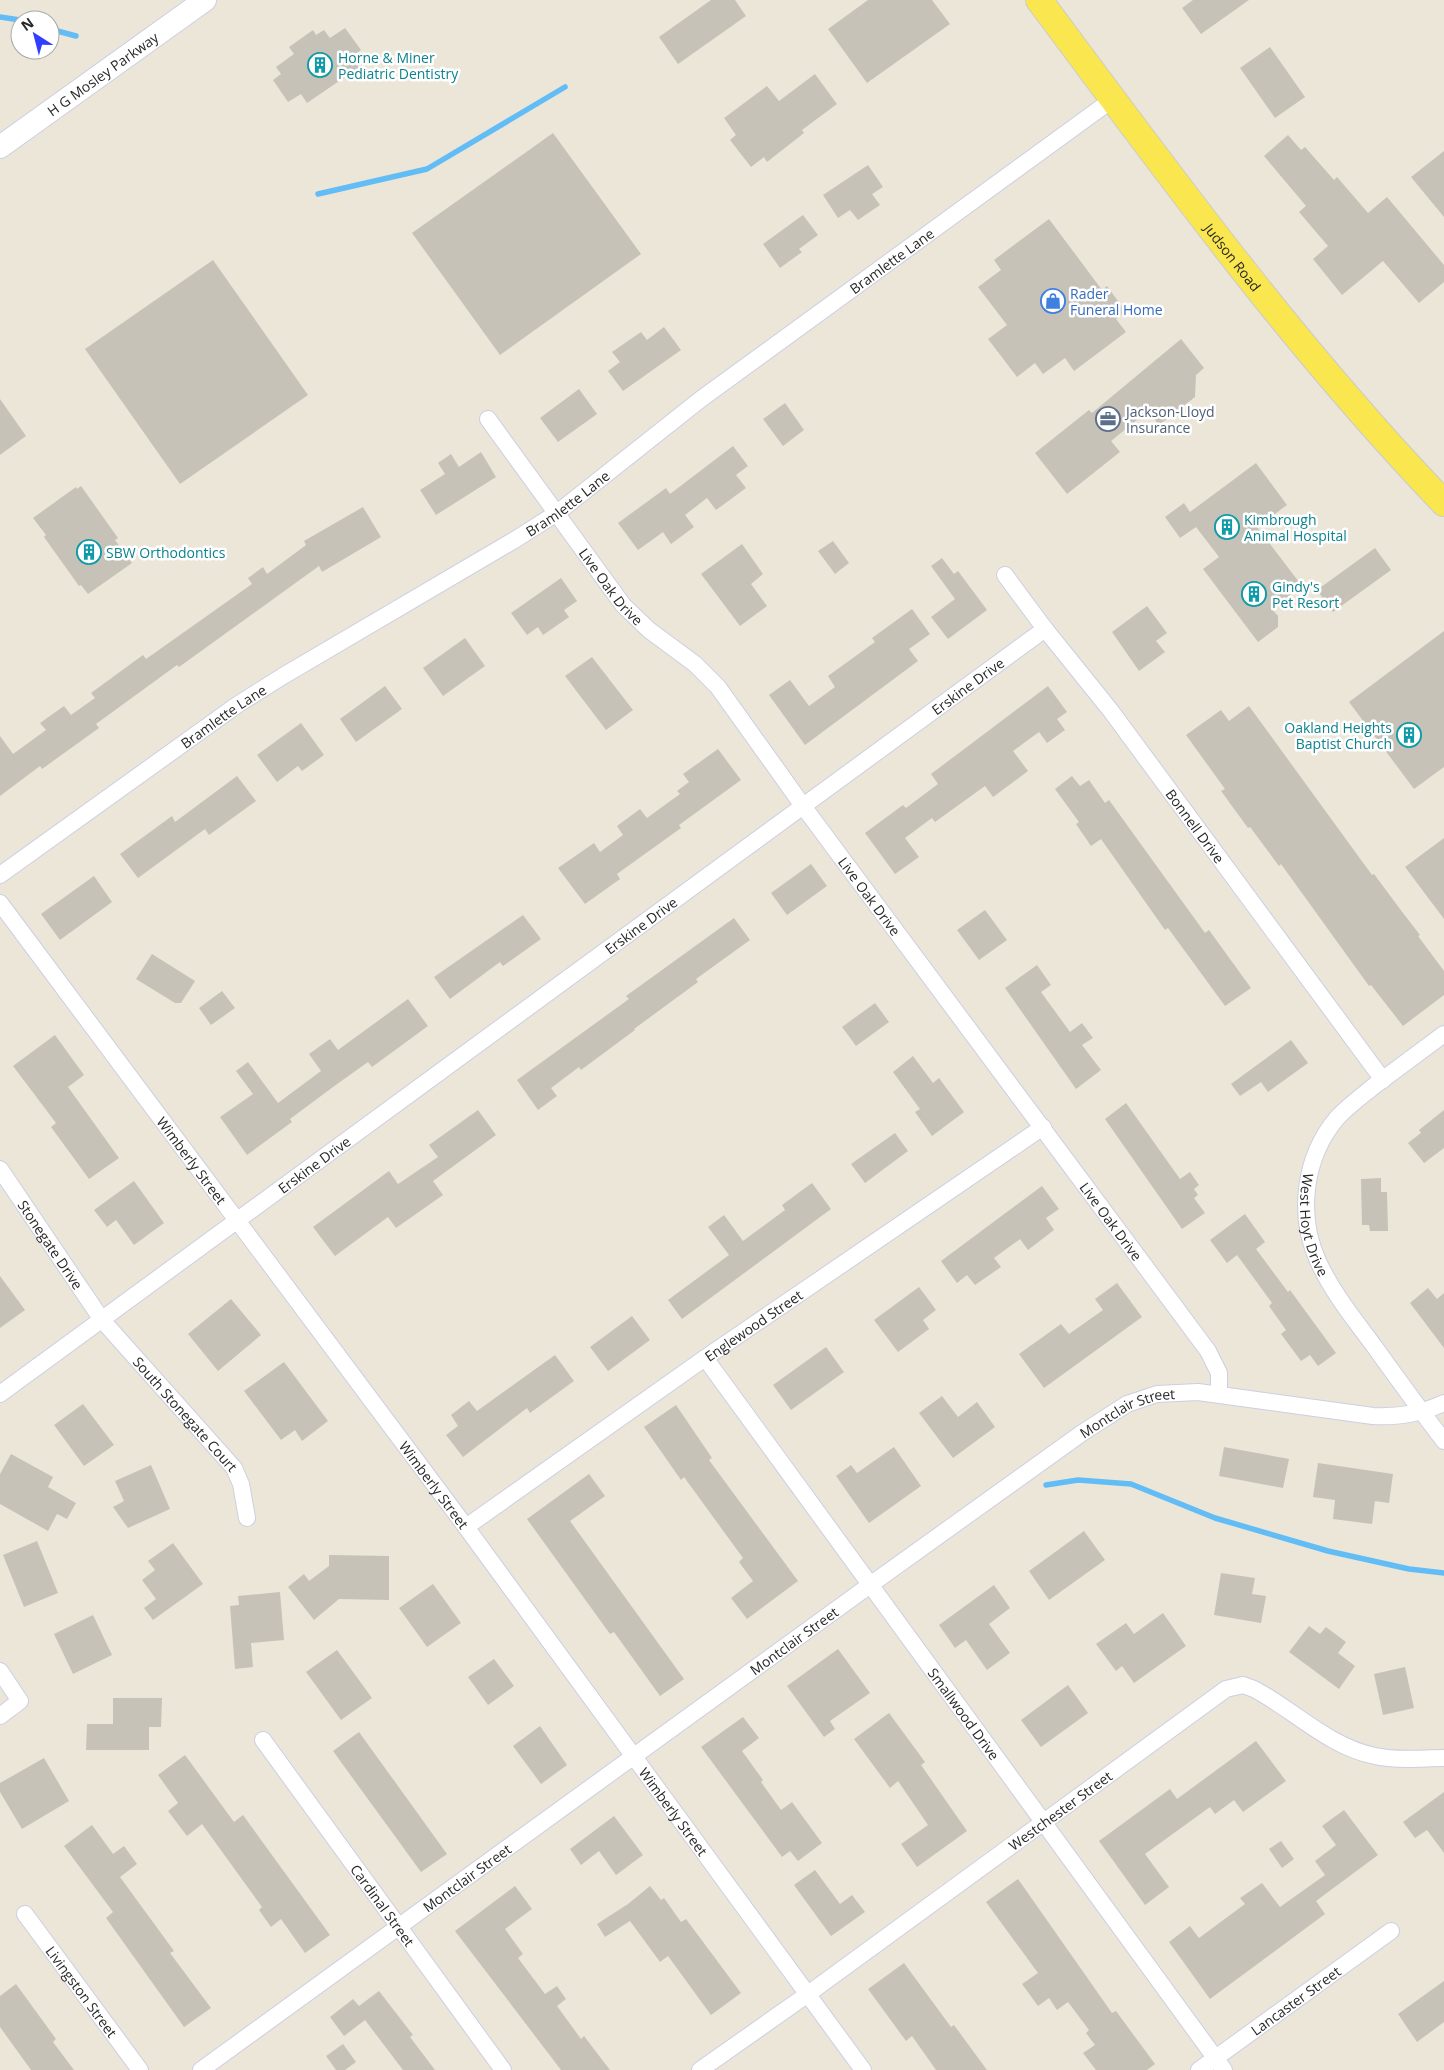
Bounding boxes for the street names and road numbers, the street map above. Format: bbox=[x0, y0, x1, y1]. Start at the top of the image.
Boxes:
street label: H G Mosley Parkway bbox=[43, 27, 163, 120]
street label: Judson Road bbox=[1199, 217, 1266, 295]
street label: Bramlette Lane bbox=[845, 223, 937, 298]
street label: Bramlette Lane bbox=[522, 466, 613, 540]
street label: Live Oak Drive bbox=[575, 544, 648, 629]
street label: Erskine Drive bbox=[927, 653, 1008, 719]
street label: Bramlette Lane bbox=[176, 680, 270, 752]
street label: Bonnell Drive bbox=[1162, 785, 1229, 867]
street label: Live Oak Drive bbox=[834, 853, 905, 939]
street label: Erskine Drive bbox=[601, 892, 681, 958]
street label: Wimberly Street bbox=[153, 1112, 231, 1208]
street label: Erskine Drive bbox=[274, 1131, 354, 1197]
street label: West Hoyt Drive bbox=[1297, 1172, 1333, 1279]
street label: Live Oak Drive bbox=[1076, 1178, 1147, 1264]
street label: Stonegate Drive bbox=[14, 1196, 88, 1293]
street label: Englewood Street bbox=[700, 1285, 806, 1365]
street label: South Stonegate Court bbox=[129, 1352, 242, 1475]
street label: Montclair Street bbox=[1076, 1384, 1175, 1442]
street label: Wimberly Street bbox=[395, 1437, 473, 1532]
street label: Montclair Street bbox=[746, 1602, 842, 1679]
street label: Smallwood Drive bbox=[924, 1664, 1004, 1764]
street label: Wimberly Street bbox=[635, 1763, 713, 1859]
street label: Westchester Street bbox=[1004, 1766, 1116, 1854]
street label: Montclair Street bbox=[419, 1839, 515, 1916]
street label: Cardinal Street bbox=[347, 1860, 419, 1950]
street label: Livingston Street bbox=[42, 1942, 122, 2041]
street label: Lancaster Street bbox=[1247, 1961, 1344, 2039]

